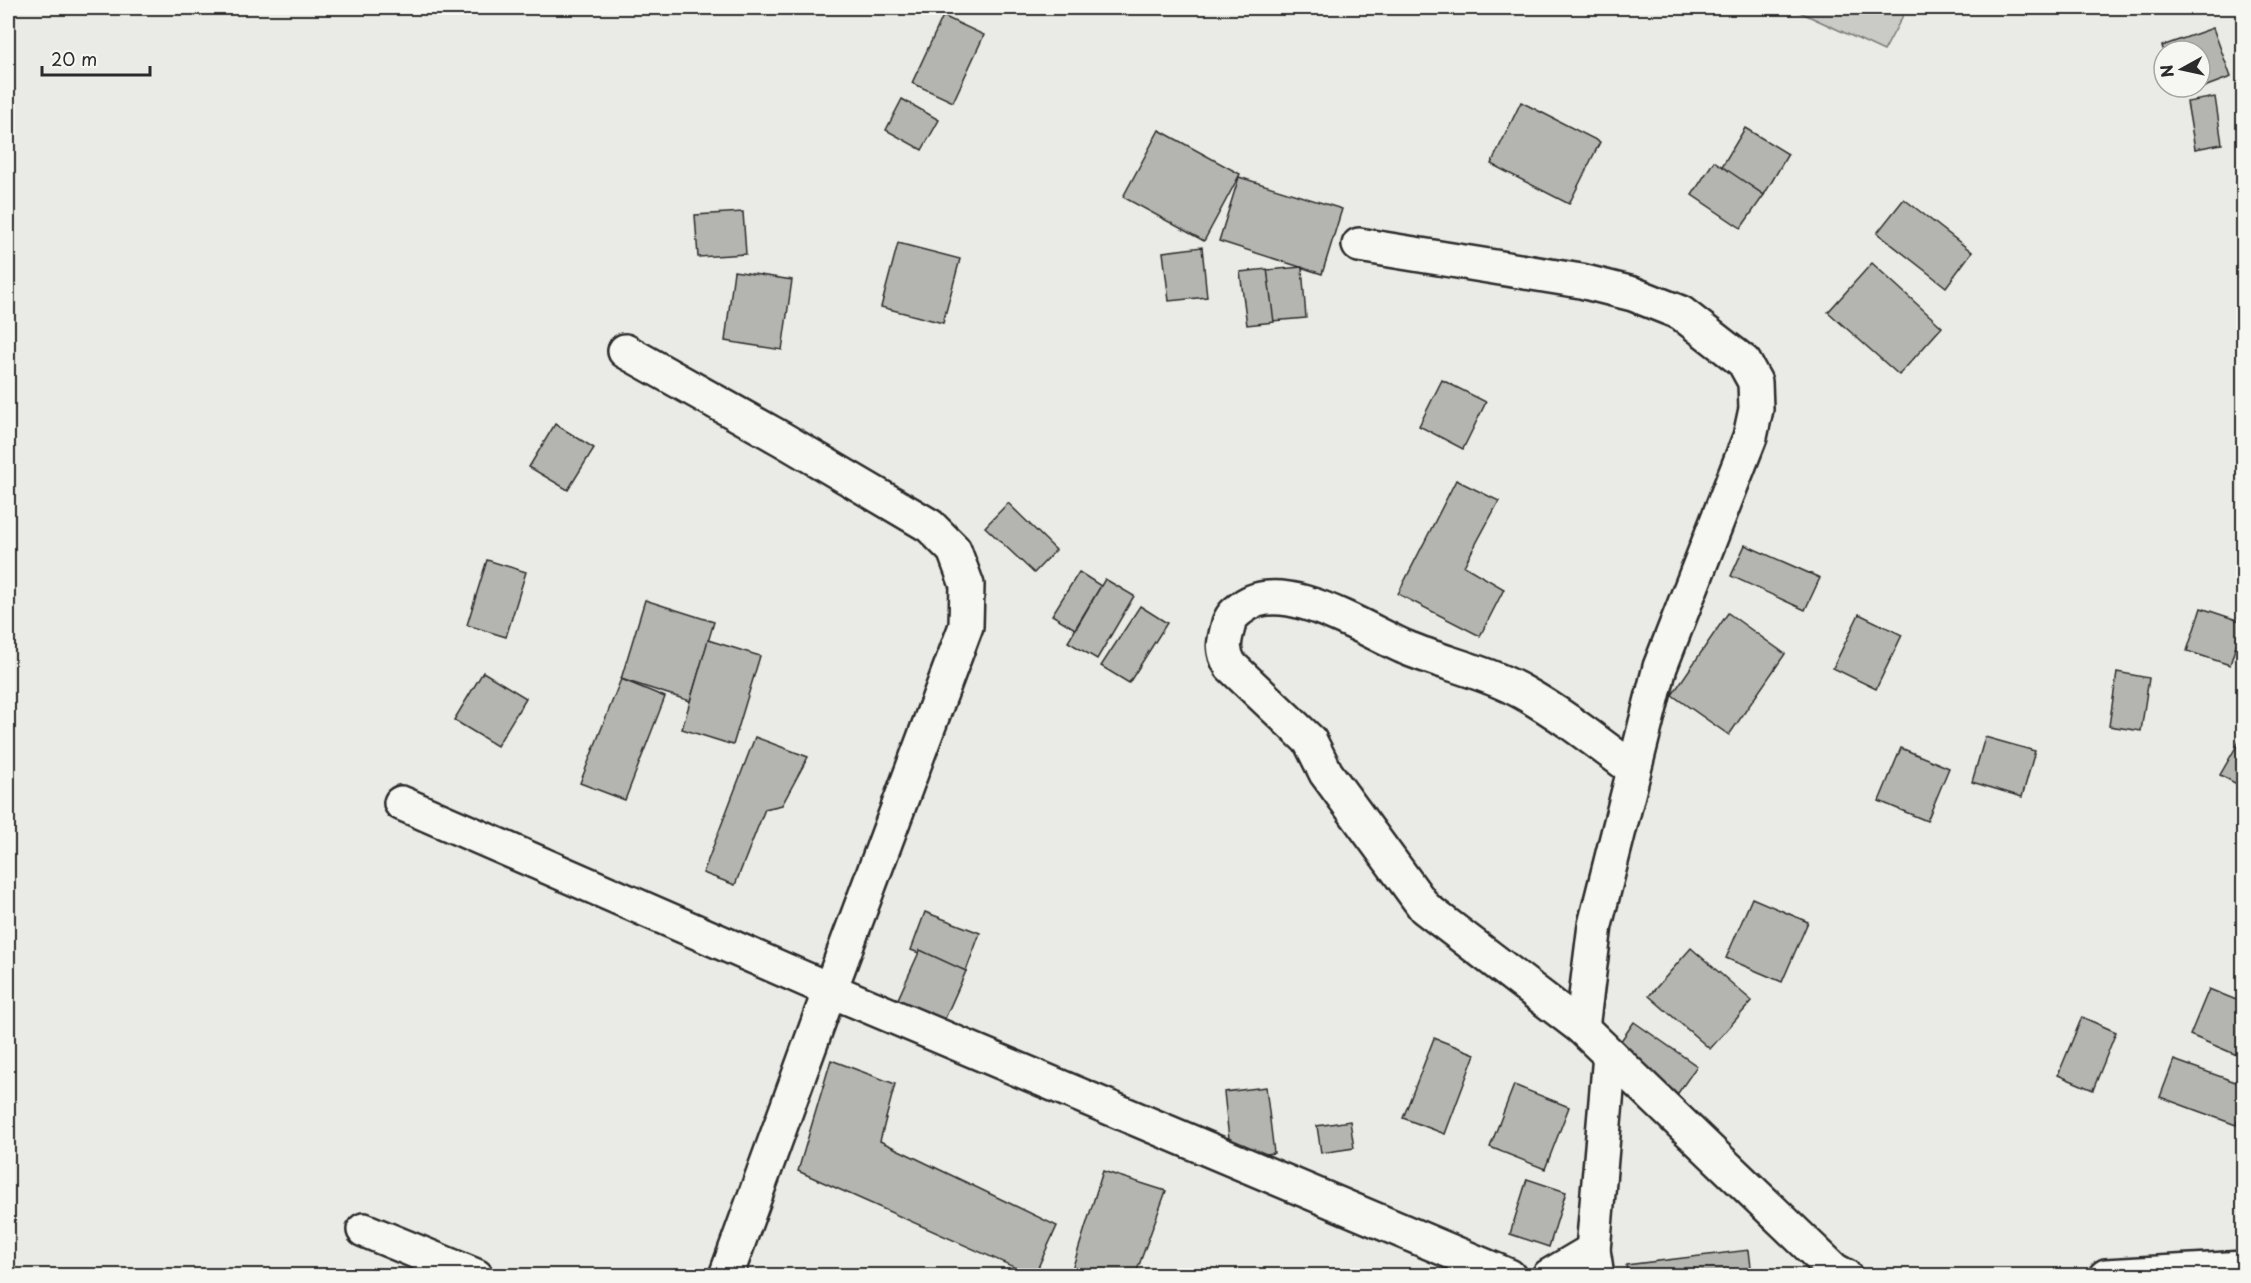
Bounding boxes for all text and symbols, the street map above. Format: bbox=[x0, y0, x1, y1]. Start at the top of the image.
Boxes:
scale bar bbox=[42, 39, 150, 77]
north arrow bbox=[2152, 39, 2212, 99]
text: 20 m bbox=[51, 45, 97, 72]
text: N bbox=[2153, 63, 2179, 79]

